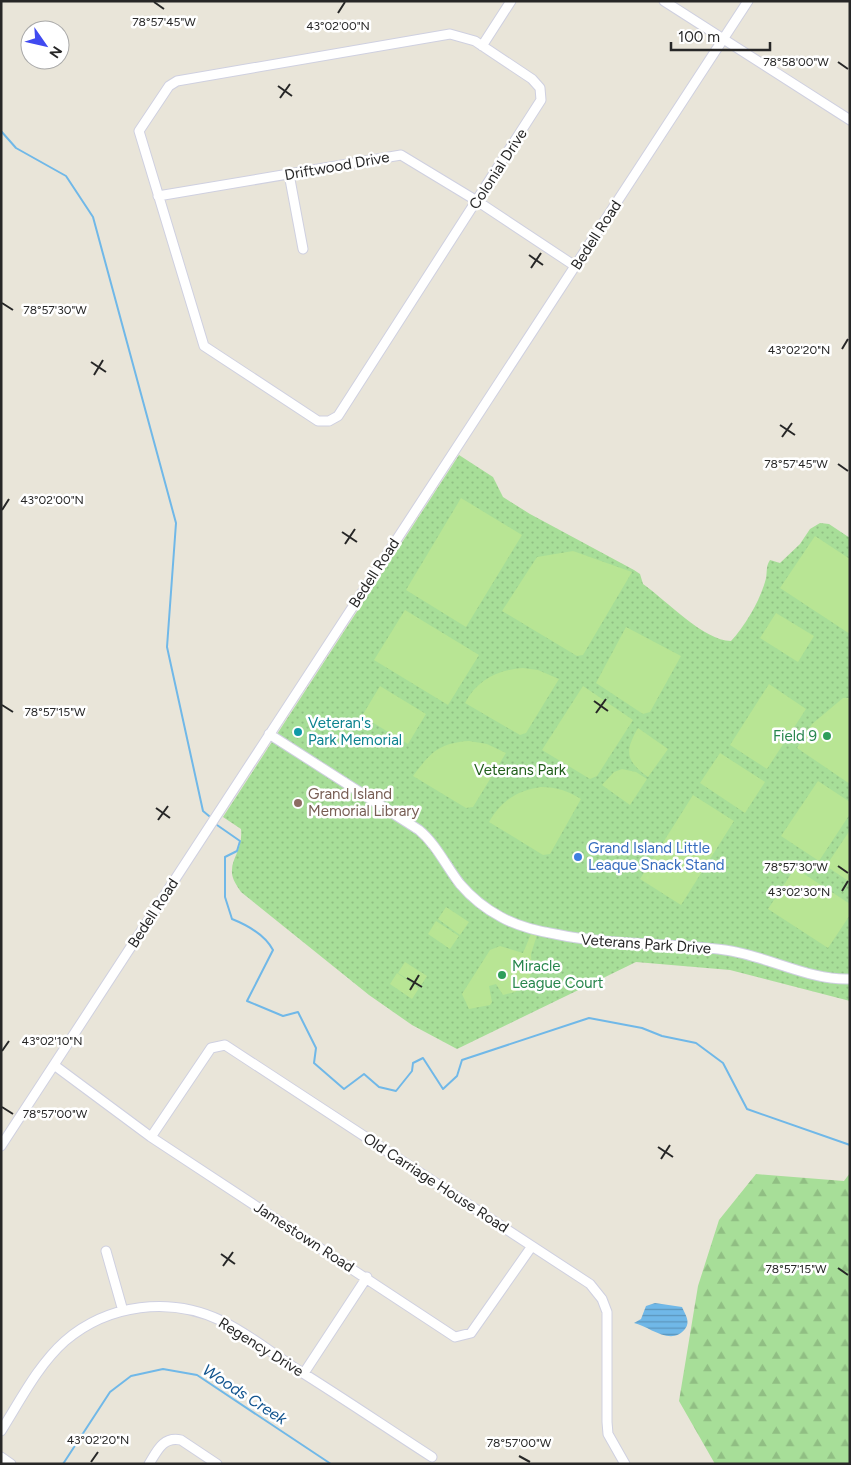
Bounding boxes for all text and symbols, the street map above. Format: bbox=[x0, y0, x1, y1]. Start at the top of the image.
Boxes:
text: 78°57'45"W bbox=[132, 15, 196, 29]
text: 43°02'00"N bbox=[306, 19, 370, 33]
north arrow bbox=[20, 20, 70, 70]
scale bar bbox=[671, 20, 770, 52]
text: 100 m bbox=[678, 28, 720, 46]
text: N bbox=[45, 43, 65, 61]
text: 78°58'00"W bbox=[763, 55, 829, 69]
street label: Colonial Drive bbox=[465, 125, 531, 213]
street label: Driftwood Drive bbox=[283, 148, 391, 184]
street label: Bedell Road bbox=[567, 197, 625, 273]
text: 78°57'30"W bbox=[23, 303, 87, 317]
text: 43°02'20"N bbox=[768, 343, 830, 357]
text: 78°57'45"W bbox=[764, 457, 828, 471]
text: 43°02'00"N bbox=[20, 493, 84, 507]
street label: Bedell Road bbox=[345, 535, 403, 611]
text: 78°57'15"W bbox=[24, 705, 86, 719]
place label: Veteran's Park Memorial bbox=[308, 714, 402, 749]
marker: Veteran's Park Memorial bbox=[292, 726, 304, 738]
place label: Field 9 bbox=[773, 727, 817, 745]
marker: Field 9 bbox=[821, 730, 833, 742]
park label: Veterans Park bbox=[474, 761, 567, 779]
place label: Grand Island Memorial Library bbox=[308, 785, 419, 820]
marker: Grand Island Memorial Library bbox=[292, 797, 304, 809]
place label: Grand Island Little Leaque Snack Stand bbox=[588, 839, 725, 874]
marker: Grand Island Little Leaque Snack Stand bbox=[572, 851, 584, 863]
text: 78°57'30"W bbox=[764, 860, 828, 874]
street label: Bedell Road bbox=[124, 875, 182, 951]
text: 43°02'30"N bbox=[768, 885, 830, 899]
street label: Veterans Park Drive bbox=[580, 930, 712, 958]
place label: Miracle League Court bbox=[512, 957, 604, 992]
marker: Miracle League Court bbox=[496, 969, 508, 981]
text: 43°02'10"N bbox=[22, 1034, 83, 1048]
text: 78°57'00"W bbox=[23, 1107, 88, 1121]
street label: Old Carriage House Road bbox=[360, 1129, 512, 1237]
street label: Jamestown Road bbox=[251, 1198, 357, 1276]
text: 78°57'15"W bbox=[765, 1262, 827, 1276]
street label: Regency Drive bbox=[215, 1314, 307, 1380]
water label: Woods Creek bbox=[199, 1360, 291, 1429]
text: 43°02'20"N bbox=[67, 1433, 129, 1447]
text: 78°57'00"W bbox=[487, 1436, 552, 1450]

